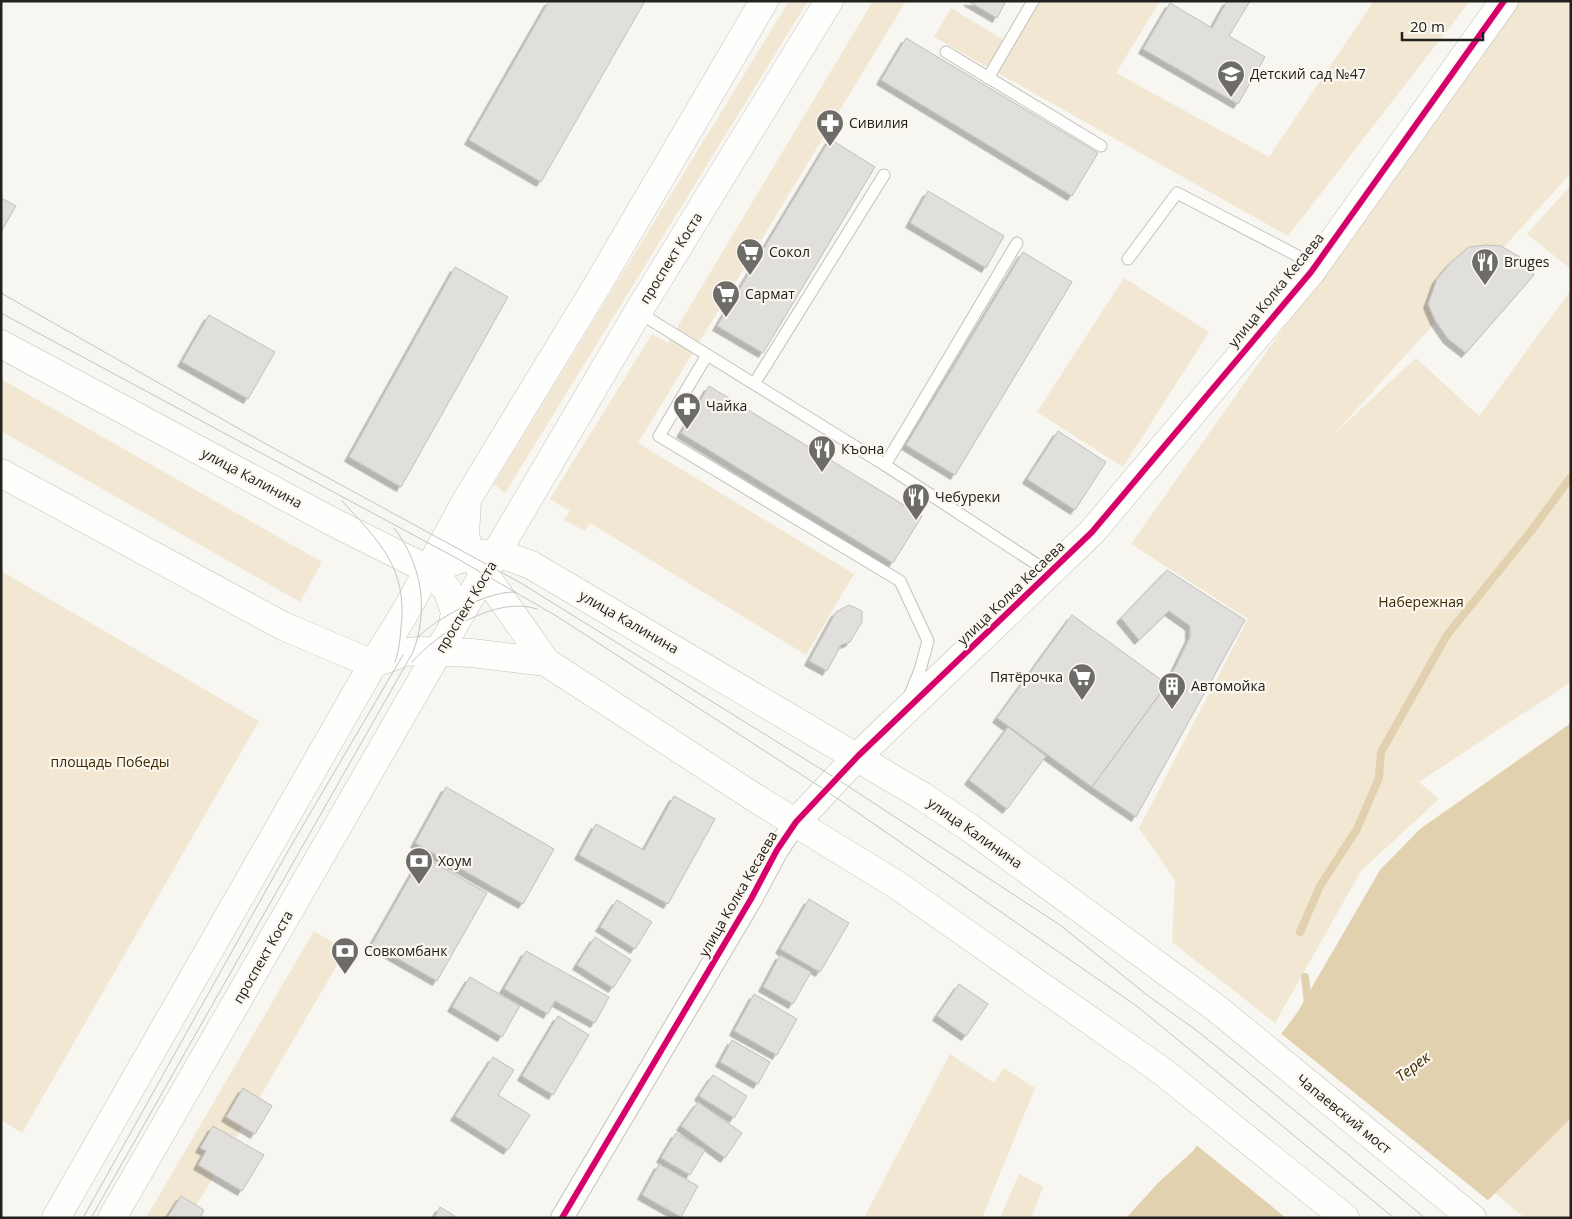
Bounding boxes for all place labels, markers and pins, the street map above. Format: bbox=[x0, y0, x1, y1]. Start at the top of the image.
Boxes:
school or university icon: Детский сад №47 bbox=[1216, 59, 1246, 98]
place label: Детский сад №47 bbox=[1250, 64, 1366, 83]
pharmacy icon: Сивилия bbox=[815, 108, 845, 147]
place label: Сивилия bbox=[849, 113, 908, 132]
supermarket icon: Сокол bbox=[735, 237, 765, 276]
place label: Сокол bbox=[769, 242, 810, 261]
restaurant icon: Bruges bbox=[1470, 247, 1500, 286]
place label: Bruges bbox=[1504, 252, 1550, 271]
supermarket icon: Сармат bbox=[711, 279, 741, 318]
place label: Сармат bbox=[745, 284, 795, 303]
pharmacy icon: Чайка bbox=[672, 391, 702, 430]
place label: Чайка bbox=[706, 396, 747, 415]
restaurant icon: Къона bbox=[807, 434, 837, 473]
place label: Къона bbox=[841, 439, 884, 458]
restaurant icon: Чебуреки bbox=[901, 482, 931, 521]
place label: Чебуреки bbox=[935, 487, 1000, 506]
supermarket icon: Пятёрочка bbox=[1067, 662, 1097, 701]
place label: Пятёрочка bbox=[990, 667, 1063, 686]
building icon: Автомойка bbox=[1157, 671, 1187, 710]
place label: Автомойка bbox=[1191, 676, 1266, 695]
bank icon: Хоум bbox=[404, 846, 434, 885]
place label: Хоум bbox=[438, 851, 472, 870]
bank icon: Совкомбанк bbox=[330, 936, 360, 975]
place label: Совкомбанк bbox=[364, 941, 448, 960]

